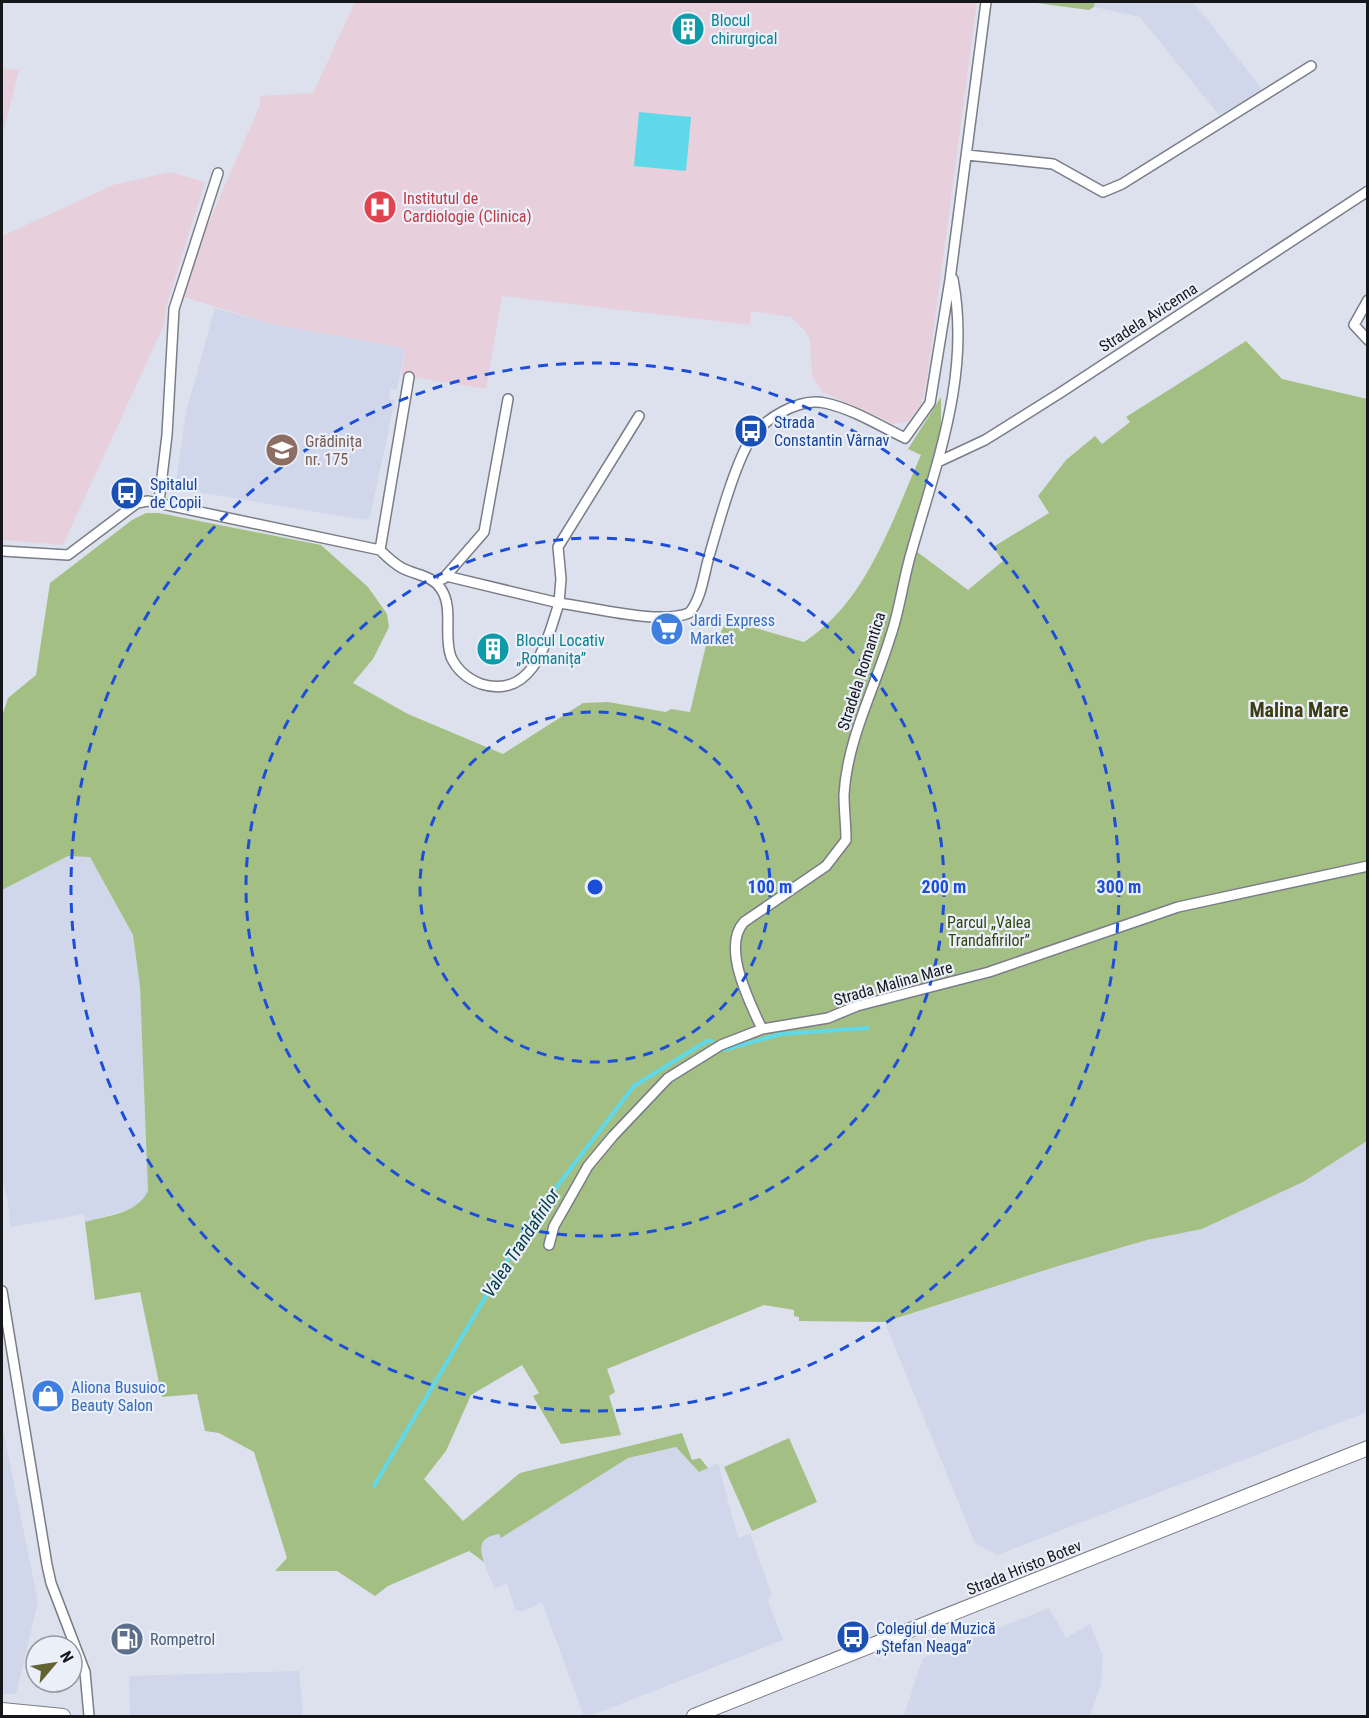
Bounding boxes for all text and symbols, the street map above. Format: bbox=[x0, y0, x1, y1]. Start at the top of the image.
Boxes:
building icon: Blocul chirurgical bbox=[670, 11, 706, 47]
place label: Blocul chirurgical bbox=[711, 11, 777, 48]
hospital icon: Institutul de Cardiologie (Clinica) bbox=[362, 189, 398, 225]
place label: Institutul de Cardiologie (Clinica) bbox=[403, 189, 532, 226]
street label: Stradela Avicenna bbox=[1096, 279, 1201, 356]
bus stop icon: Strada Constantin Vârnav bbox=[733, 413, 769, 449]
place label: Strada Constantin Vârnav bbox=[774, 413, 890, 450]
school or university icon: Grădinița nr. 175 bbox=[264, 432, 300, 468]
place label: Grădinița nr. 175 bbox=[305, 432, 362, 469]
bus stop icon: Spitalul de Copii bbox=[109, 475, 145, 511]
place label: Spitalul de Copii bbox=[150, 475, 201, 512]
street label: Stradela Romantica bbox=[833, 610, 890, 733]
supermarket icon: Jardi Express Market bbox=[649, 611, 685, 647]
place label: Jardi Express Market bbox=[690, 611, 775, 648]
building icon: Blocul Locativ „Romanița” bbox=[475, 631, 511, 667]
place label: Blocul Locativ „Romanița” bbox=[516, 631, 605, 669]
district label: Malina Mare bbox=[1249, 698, 1349, 722]
text: 100 m bbox=[748, 876, 792, 897]
text: 200 m bbox=[922, 876, 966, 897]
text: 300 m bbox=[1097, 876, 1141, 897]
centre of rings bbox=[585, 877, 605, 897]
park label: Parcul „Valea Trandafirilor” bbox=[947, 913, 1031, 950]
street label: Strada Malina Mare bbox=[832, 957, 955, 1010]
water label: Valea Trandafirilor bbox=[478, 1184, 564, 1301]
shop icon: Aliona Busuioc Beauty Salon bbox=[30, 1378, 66, 1414]
place label: Aliona Busuioc Beauty Salon bbox=[71, 1378, 165, 1415]
street label: Strada Hristo Botev bbox=[964, 1536, 1085, 1599]
bus stop icon: Colegiul de Muzică „Ștefan Neaga” bbox=[835, 1619, 871, 1655]
place label: Colegiul de Muzică „Ștefan Neaga” bbox=[876, 1619, 996, 1657]
fuel station icon: Rompetrol bbox=[109, 1621, 145, 1657]
place label: Rompetrol bbox=[150, 1630, 215, 1649]
north arrow bbox=[24, 1634, 84, 1694]
text: N bbox=[56, 1648, 77, 1666]

